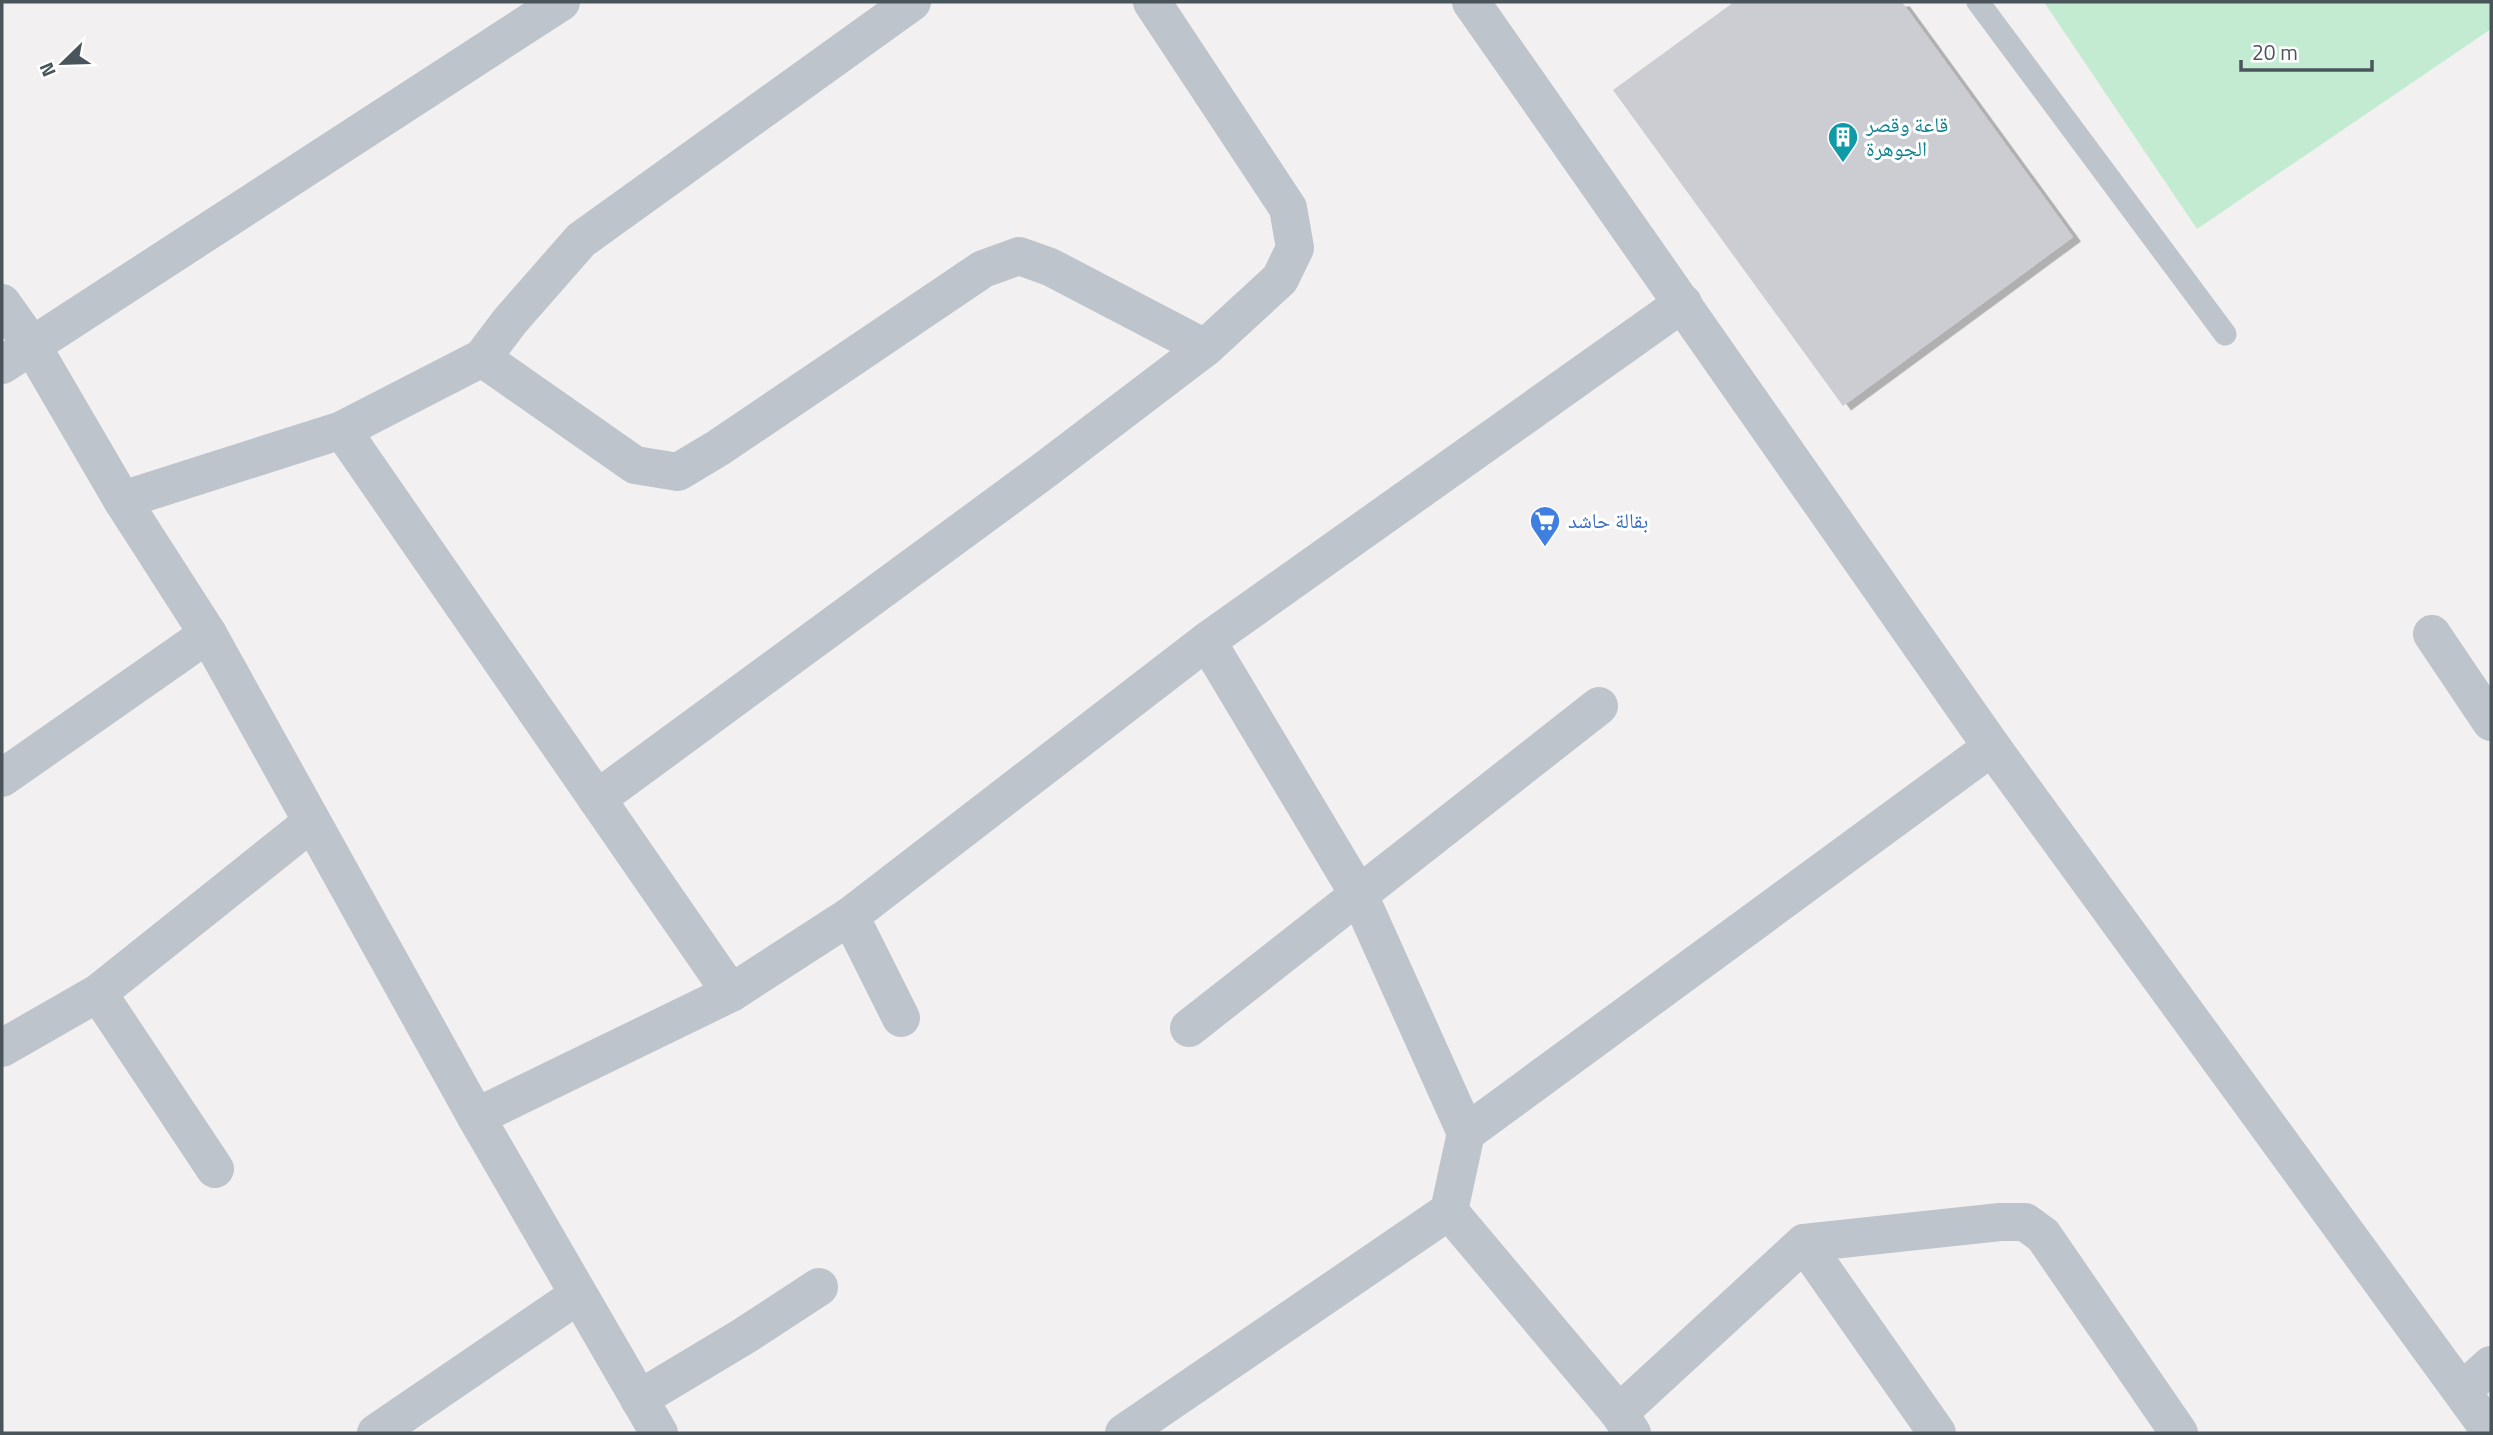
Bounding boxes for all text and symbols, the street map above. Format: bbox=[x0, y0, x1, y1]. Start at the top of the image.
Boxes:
north arrow bbox=[28, 28, 98, 98]
scale bar bbox=[2241, 28, 2372, 72]
text: 20 m bbox=[2252, 36, 2298, 68]
text: N bbox=[31, 58, 63, 82]
place label: قاعة وقصر الجوهرة bbox=[1865, 108, 1948, 164]
building icon: قاعة وقصر الجوهرة bbox=[1826, 120, 1860, 164]
supermarket icon: بقالة حاشد bbox=[1528, 504, 1562, 548]
place label: بقالة حاشد bbox=[1568, 504, 1648, 536]

